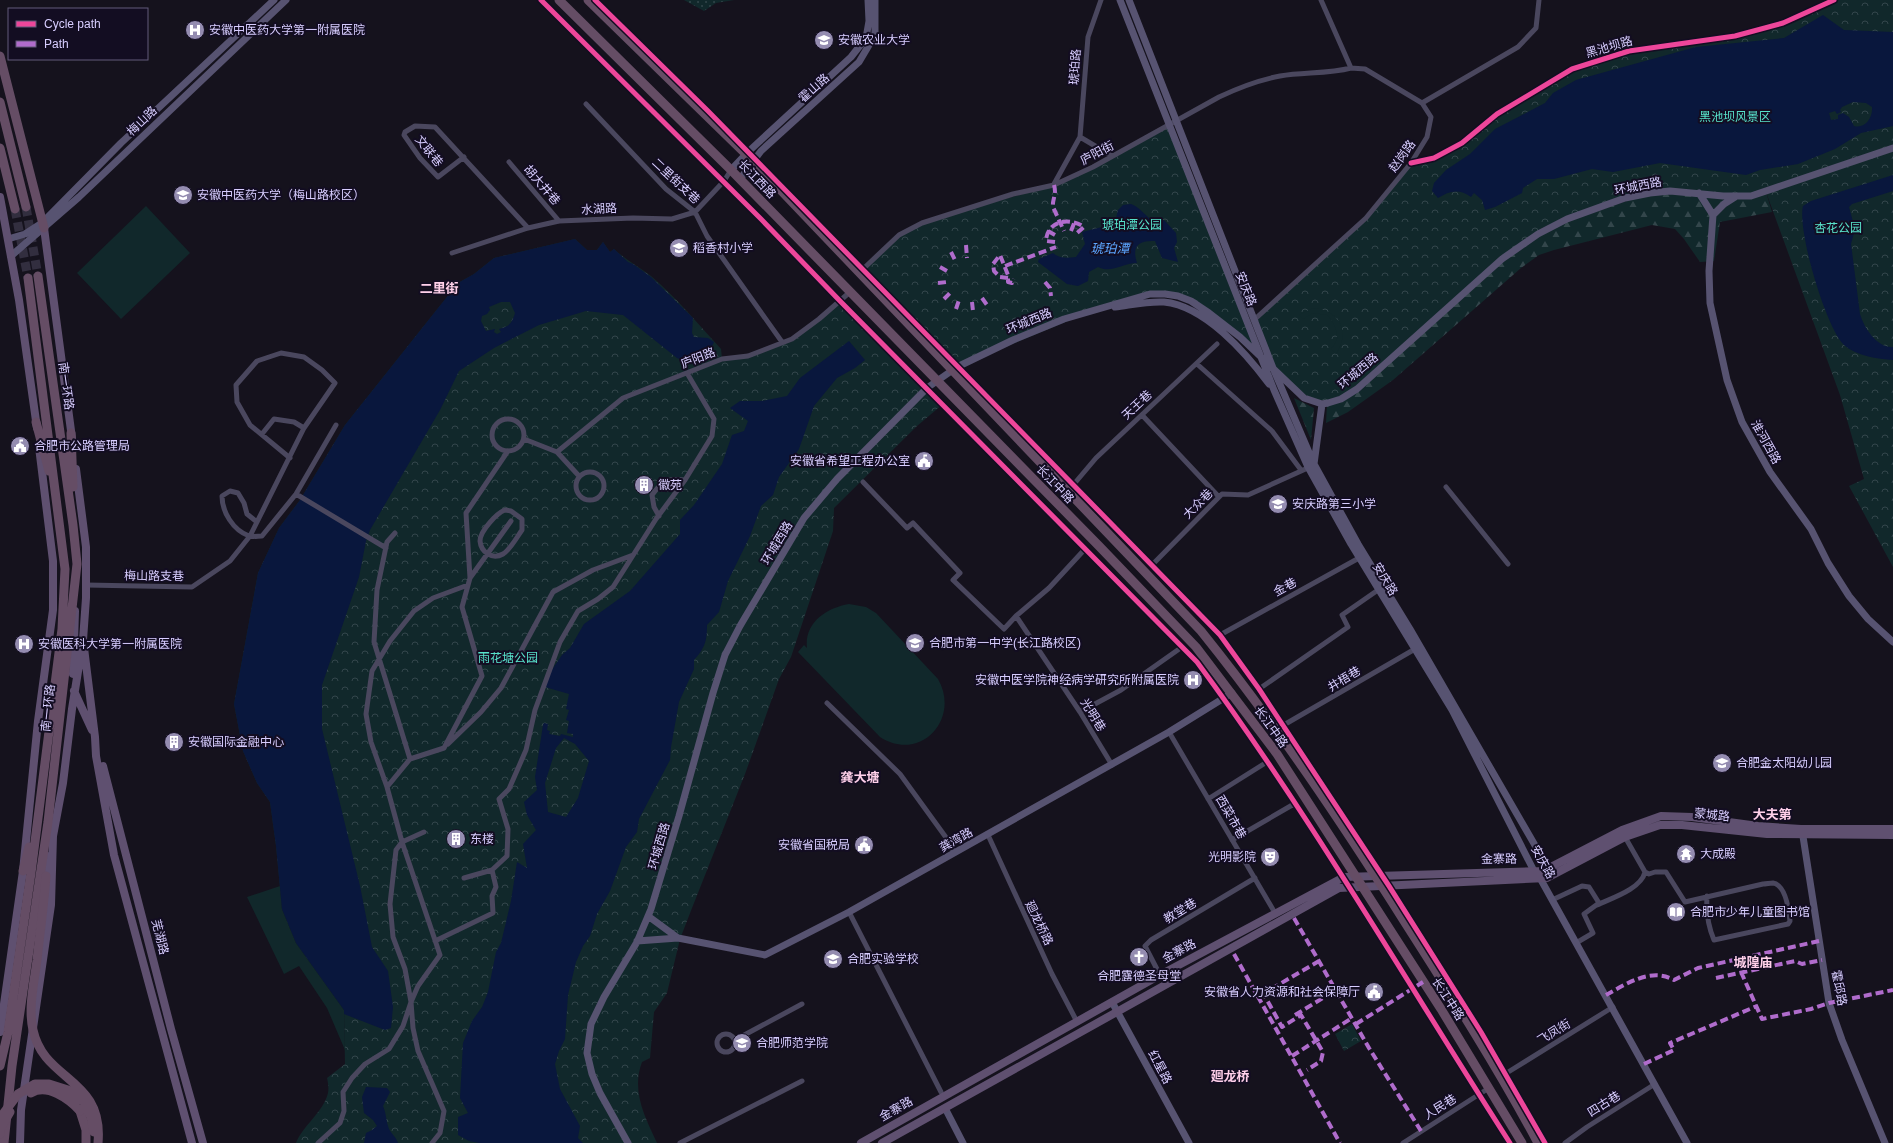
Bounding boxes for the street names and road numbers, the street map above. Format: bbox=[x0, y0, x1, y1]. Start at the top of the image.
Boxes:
street label: 黑池坝路 bbox=[1584, 34, 1634, 60]
street label: 琥珀路 bbox=[1067, 49, 1083, 85]
street label: 霍山路 bbox=[796, 71, 832, 105]
street label: 梅山路 bbox=[124, 103, 160, 139]
street label: 文联巷 bbox=[412, 133, 446, 169]
street label: 赵岗路 bbox=[1386, 137, 1418, 175]
street label: 庐阳街 bbox=[1078, 138, 1116, 168]
street label: 二里街支巷 bbox=[649, 155, 703, 207]
street label: 长江西路 bbox=[735, 157, 779, 201]
street label: 胡大井巷 bbox=[521, 162, 563, 208]
street label: 环城西路 bbox=[1613, 175, 1663, 197]
street label: 水湖路 bbox=[581, 201, 617, 217]
street label: 安庆路 bbox=[1233, 270, 1259, 308]
street label: 环城西路 bbox=[1004, 306, 1054, 336]
street label: 庐阳路 bbox=[679, 345, 717, 371]
street label: 环城西路 bbox=[1335, 350, 1381, 392]
street label: 南一环路 bbox=[56, 361, 76, 411]
street label: 天王巷 bbox=[1119, 388, 1155, 422]
street label: 淮河西路 bbox=[1748, 418, 1784, 466]
street label: 长江中路 bbox=[1033, 462, 1077, 506]
street label: 大众巷 bbox=[1180, 486, 1216, 522]
street label: 环城西路 bbox=[759, 519, 795, 567]
street label: 安庆路 bbox=[1370, 560, 1400, 598]
street label: 梅山路支巷 bbox=[124, 568, 184, 584]
street label: 金巷 bbox=[1271, 575, 1299, 599]
street label: 井梧巷 bbox=[1325, 664, 1363, 694]
street label: 南一环路 bbox=[39, 683, 57, 733]
street label: 光明巷 bbox=[1078, 696, 1108, 734]
street label: 长江中路 bbox=[1251, 703, 1291, 751]
street label: 西菜市巷 bbox=[1213, 793, 1249, 841]
street label: 蒙城路 bbox=[1693, 806, 1731, 824]
street label: 环城西路 bbox=[646, 821, 672, 871]
street label: 龚湾路 bbox=[937, 825, 975, 855]
street label: 安庆路 bbox=[1528, 843, 1558, 881]
street label: 金寨路 bbox=[1481, 852, 1517, 866]
street label: 教堂巷 bbox=[1161, 896, 1199, 926]
street label: 廻龙桥路 bbox=[1022, 898, 1056, 948]
street label: 芜湖路 bbox=[149, 918, 171, 956]
street label: 金寨路 bbox=[1160, 936, 1198, 966]
street label: 霍邱路 bbox=[1829, 969, 1849, 1007]
street label: 长江中路 bbox=[1429, 975, 1467, 1023]
street label: 飞凤街 bbox=[1535, 1017, 1573, 1047]
street label: 红星路 bbox=[1145, 1048, 1175, 1086]
street label: 四古巷 bbox=[1585, 1089, 1623, 1119]
street label: 人民巷 bbox=[1421, 1092, 1459, 1122]
street label: 金寨路 bbox=[877, 1094, 915, 1124]

